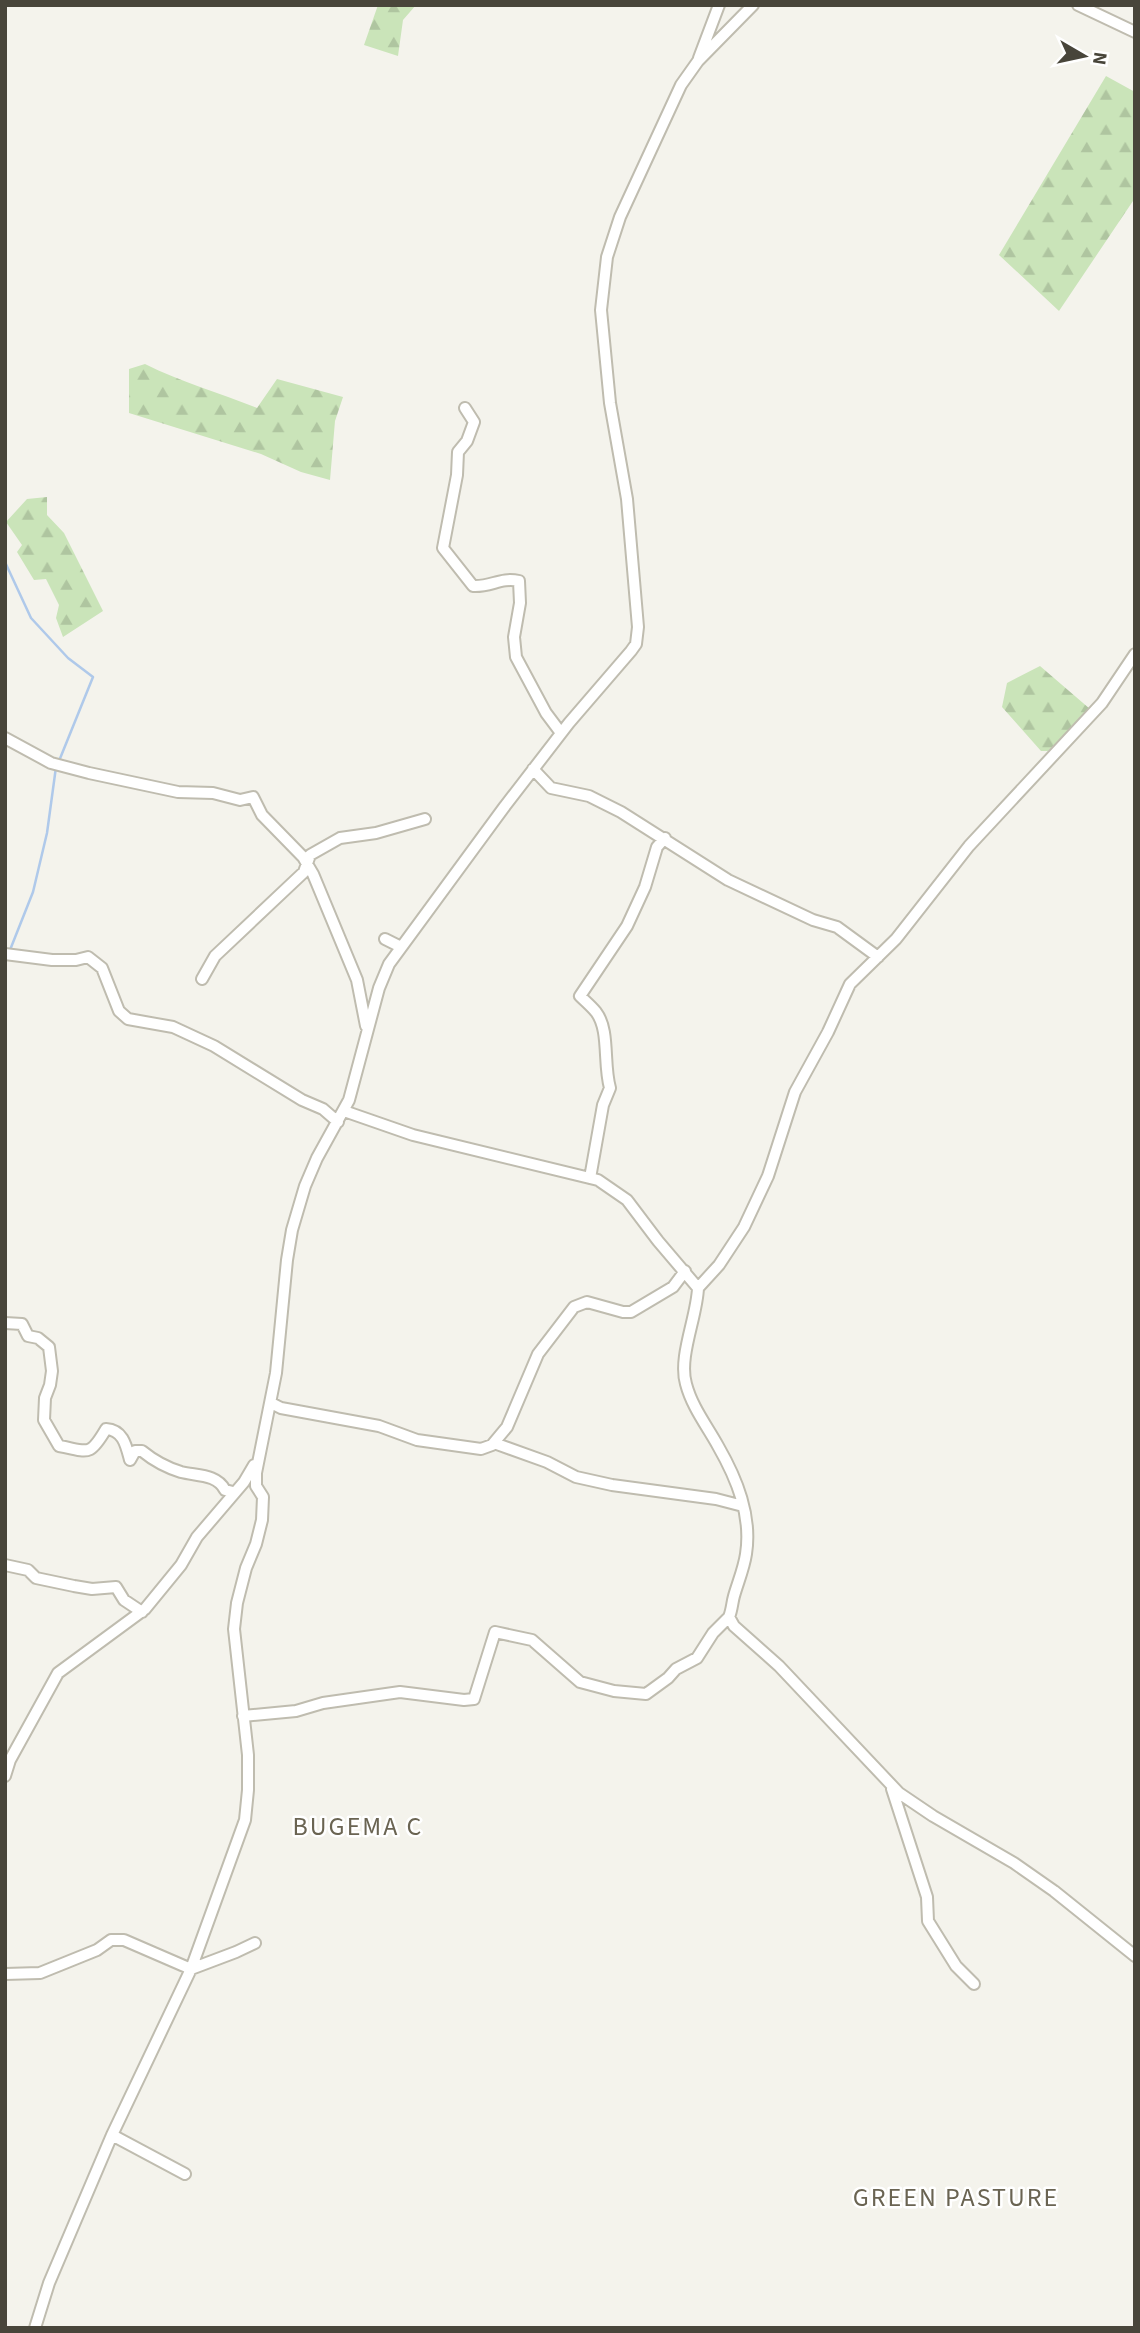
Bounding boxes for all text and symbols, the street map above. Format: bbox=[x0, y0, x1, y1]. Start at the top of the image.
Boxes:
north arrow bbox=[1049, 21, 1119, 91]
text: N bbox=[1085, 50, 1114, 67]
district label: BUGEMA C bbox=[293, 1808, 423, 1845]
district label: GREEN PASTURE bbox=[853, 2179, 1059, 2216]

